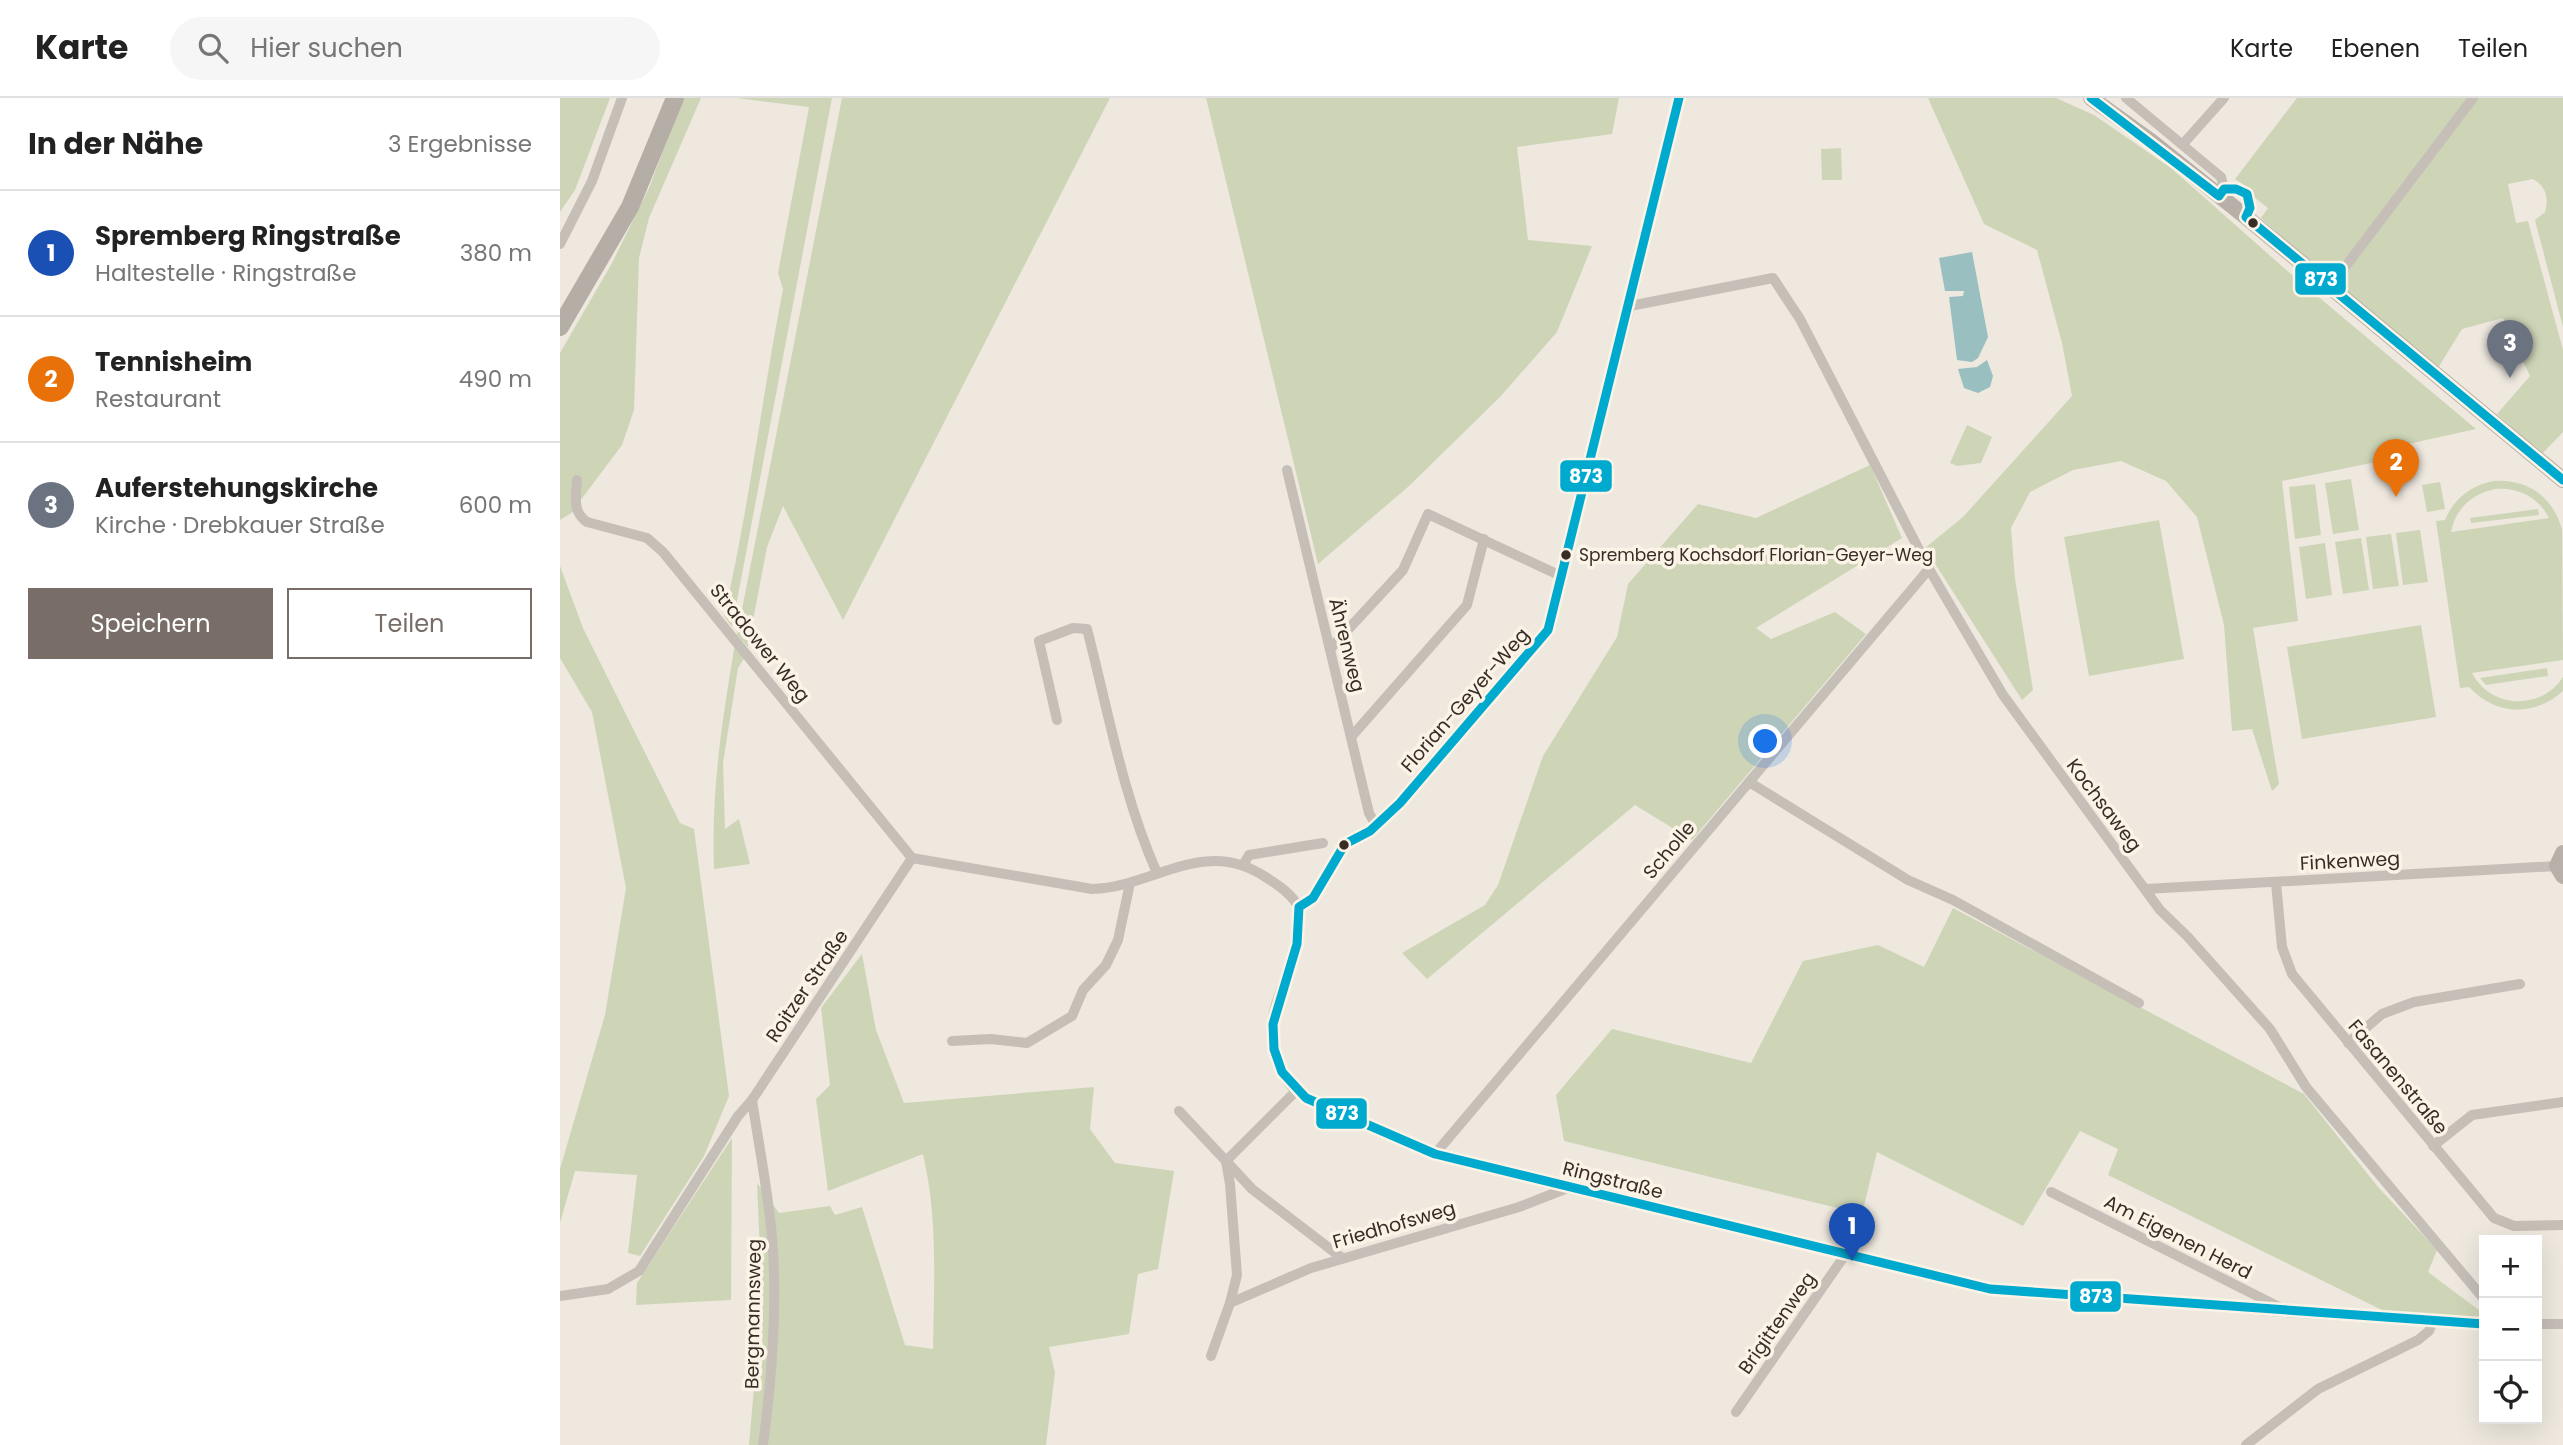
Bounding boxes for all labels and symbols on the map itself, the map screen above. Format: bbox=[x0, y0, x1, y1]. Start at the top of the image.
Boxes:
unlabelled marker bbox=[2246, 216, 2260, 230]
line badge: 873 bbox=[2294, 262, 2347, 296]
text: 873 bbox=[2304, 266, 2338, 293]
pin: 3 bbox=[2487, 320, 2533, 378]
pin: 2 bbox=[2373, 439, 2419, 497]
line badge: 873 bbox=[1559, 459, 1613, 493]
text: 873 bbox=[1569, 463, 1603, 490]
place label: Spremberg Kochsdorf Florian-Geyer-Weg bbox=[1579, 543, 1933, 567]
marker: Spremberg Kochsdorf Florian-Geyer-Weg bbox=[1559, 548, 1573, 562]
street label: Stradower Weg bbox=[704, 578, 816, 708]
street label: Ährenweg bbox=[1322, 595, 1372, 695]
street label: Florian-Geyer-Weg bbox=[1395, 622, 1535, 778]
your location bbox=[1748, 724, 1782, 758]
street label: Kochsaweg bbox=[2060, 753, 2148, 857]
street label: Scholle bbox=[1637, 815, 1701, 885]
unlabelled marker bbox=[1337, 838, 1351, 852]
street label: Finkenweg bbox=[2299, 845, 2401, 877]
street label: Roitzer Straße bbox=[759, 924, 855, 1048]
street label: Fasanenstraße bbox=[2342, 1014, 2454, 1140]
line badge: 873 bbox=[1315, 1097, 1368, 1130]
text: 873 bbox=[1325, 1100, 1359, 1127]
street label: Ringstraße bbox=[1560, 1154, 1666, 1206]
street label: Am Eigenen Herd bbox=[2099, 1188, 2257, 1286]
street label: Friedhofsweg bbox=[1329, 1195, 1459, 1255]
pin: 1 bbox=[1829, 1203, 1875, 1261]
street label: Bergmannsweg bbox=[738, 1239, 768, 1389]
street label: Brigittenweg bbox=[1732, 1267, 1822, 1379]
line badge: 873 bbox=[2069, 1280, 2122, 1313]
text: 873 bbox=[2079, 1283, 2113, 1310]

